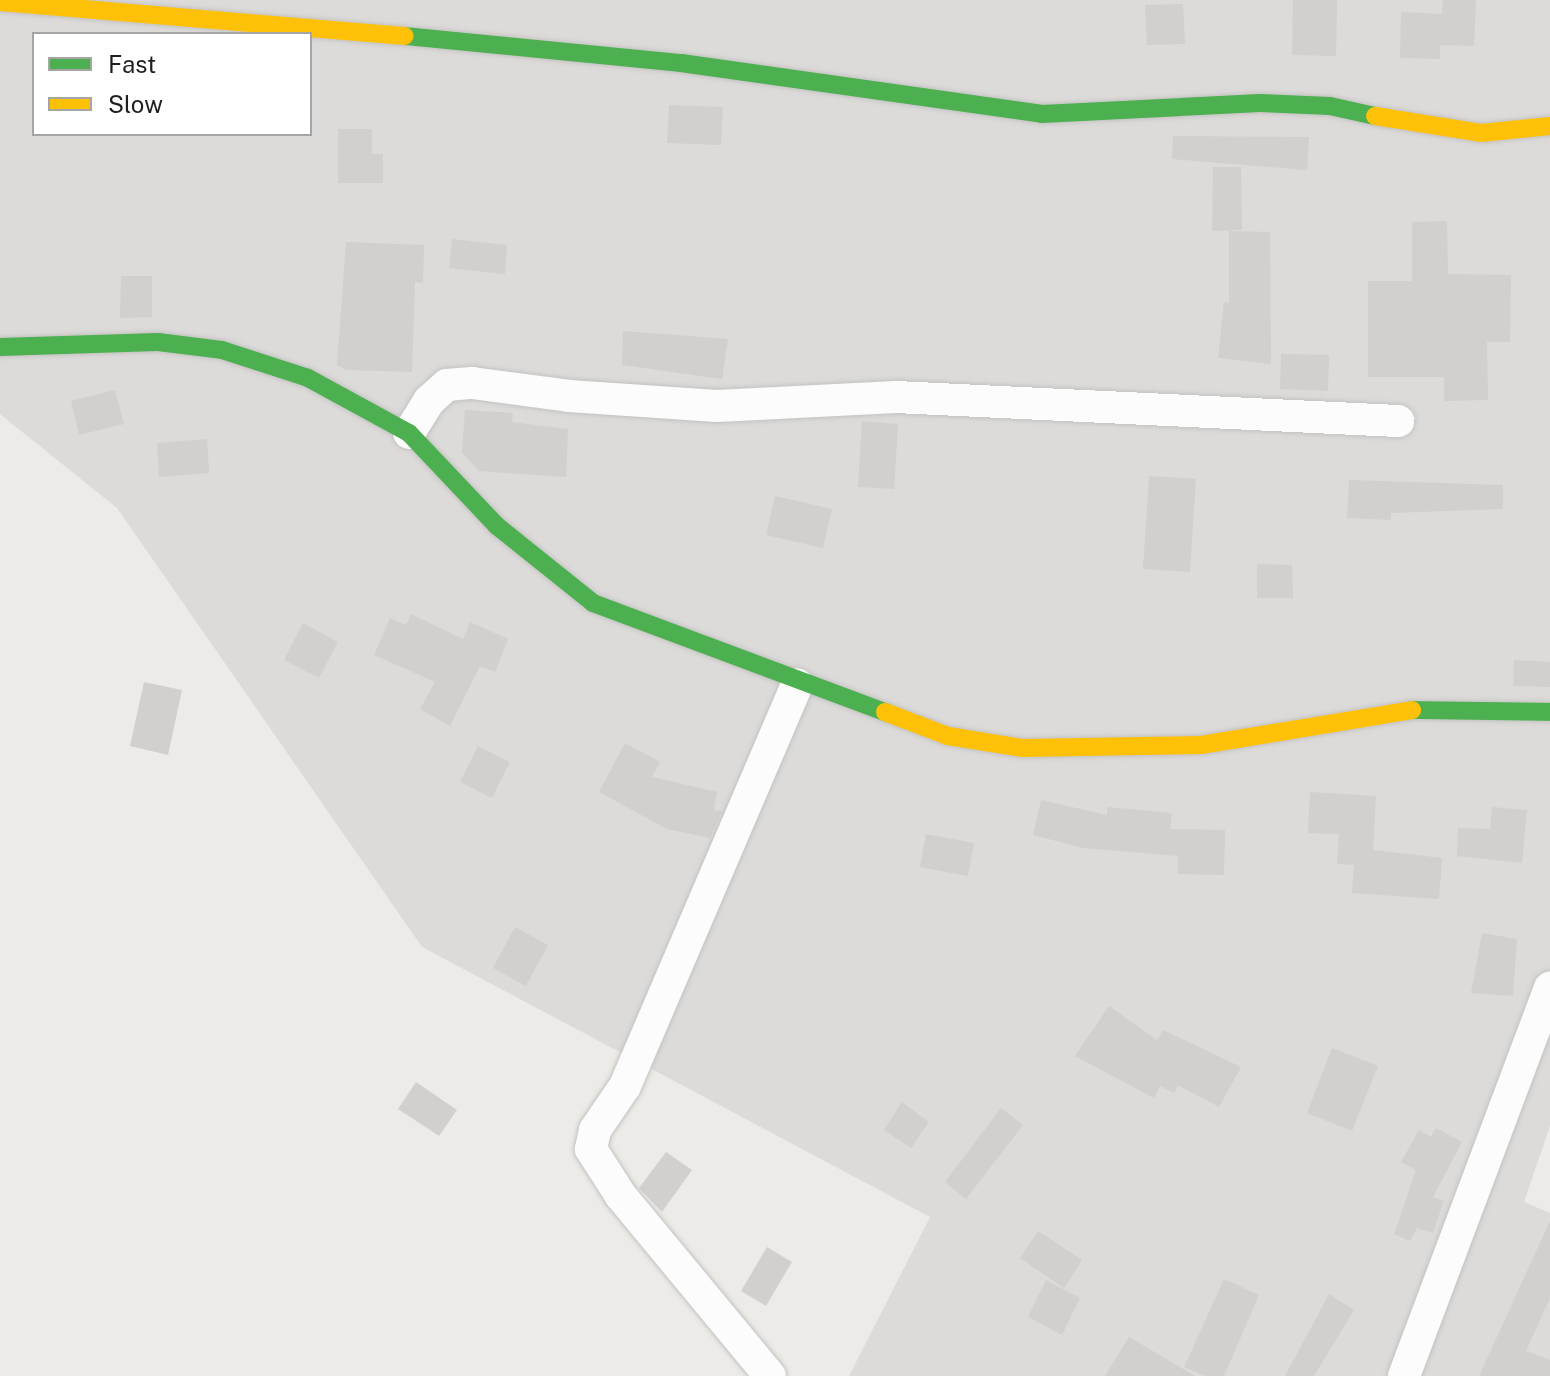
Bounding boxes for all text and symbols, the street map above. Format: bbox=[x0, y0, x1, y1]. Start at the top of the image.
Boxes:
legend bbox=[32, 32, 312, 136]
text: Fast bbox=[108, 50, 156, 78]
text: Slow bbox=[108, 90, 163, 118]

